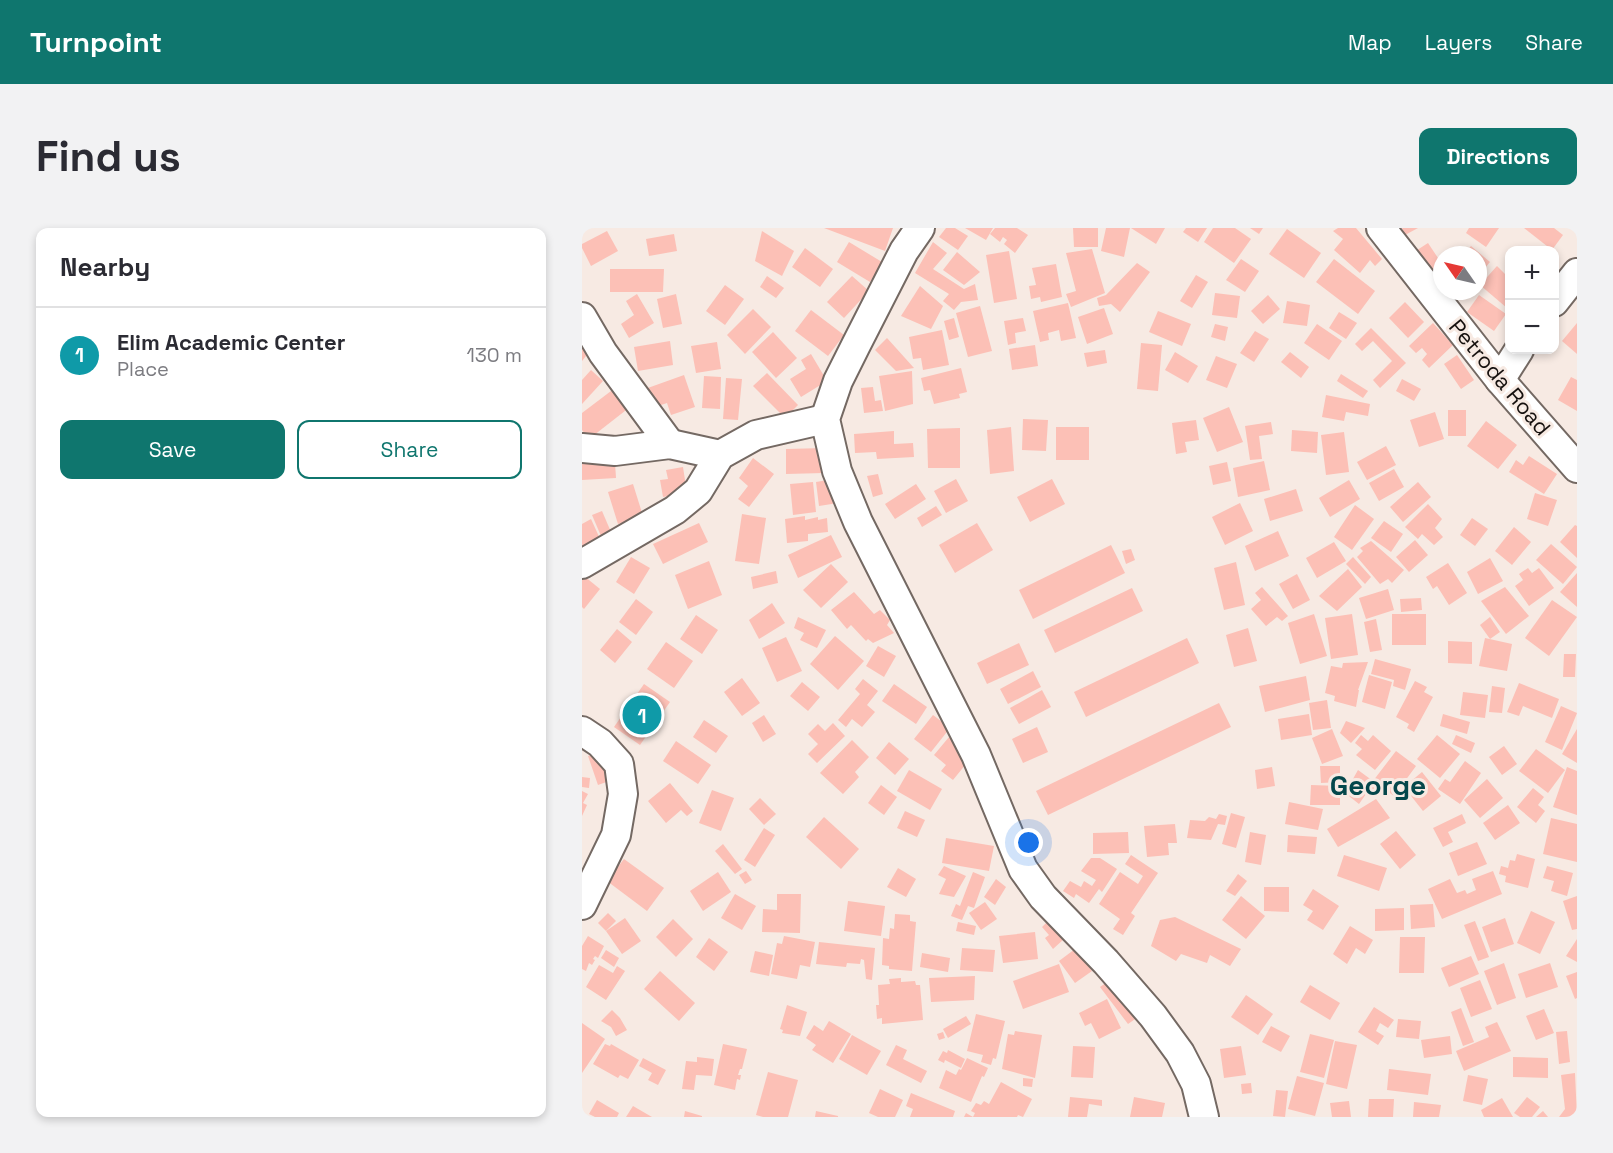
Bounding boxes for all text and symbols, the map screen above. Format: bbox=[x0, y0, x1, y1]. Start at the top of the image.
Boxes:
text: Turnpoint bbox=[30, 24, 162, 60]
text: Map bbox=[1348, 29, 1392, 56]
text: Layers bbox=[1425, 29, 1492, 56]
text: Share bbox=[1525, 29, 1583, 56]
button: Directions bbox=[1419, 128, 1577, 185]
text: Find us bbox=[36, 130, 181, 183]
north arrow bbox=[1433, 246, 1487, 300]
map controls bbox=[1505, 246, 1559, 354]
button: + bbox=[1505, 246, 1559, 300]
text: Nearby bbox=[60, 250, 150, 284]
button: − bbox=[1505, 300, 1559, 354]
street label: Petroda Road bbox=[1443, 313, 1557, 441]
text: Elim Academic Center bbox=[117, 328, 345, 356]
text: 1 bbox=[75, 342, 84, 368]
text: 130 m bbox=[466, 342, 522, 368]
text: Place bbox=[117, 356, 169, 382]
button: Save bbox=[60, 420, 285, 479]
button: Share bbox=[297, 420, 522, 479]
pin: 1 bbox=[622, 692, 662, 738]
district label: George bbox=[1330, 767, 1426, 803]
your location bbox=[1014, 828, 1043, 857]

